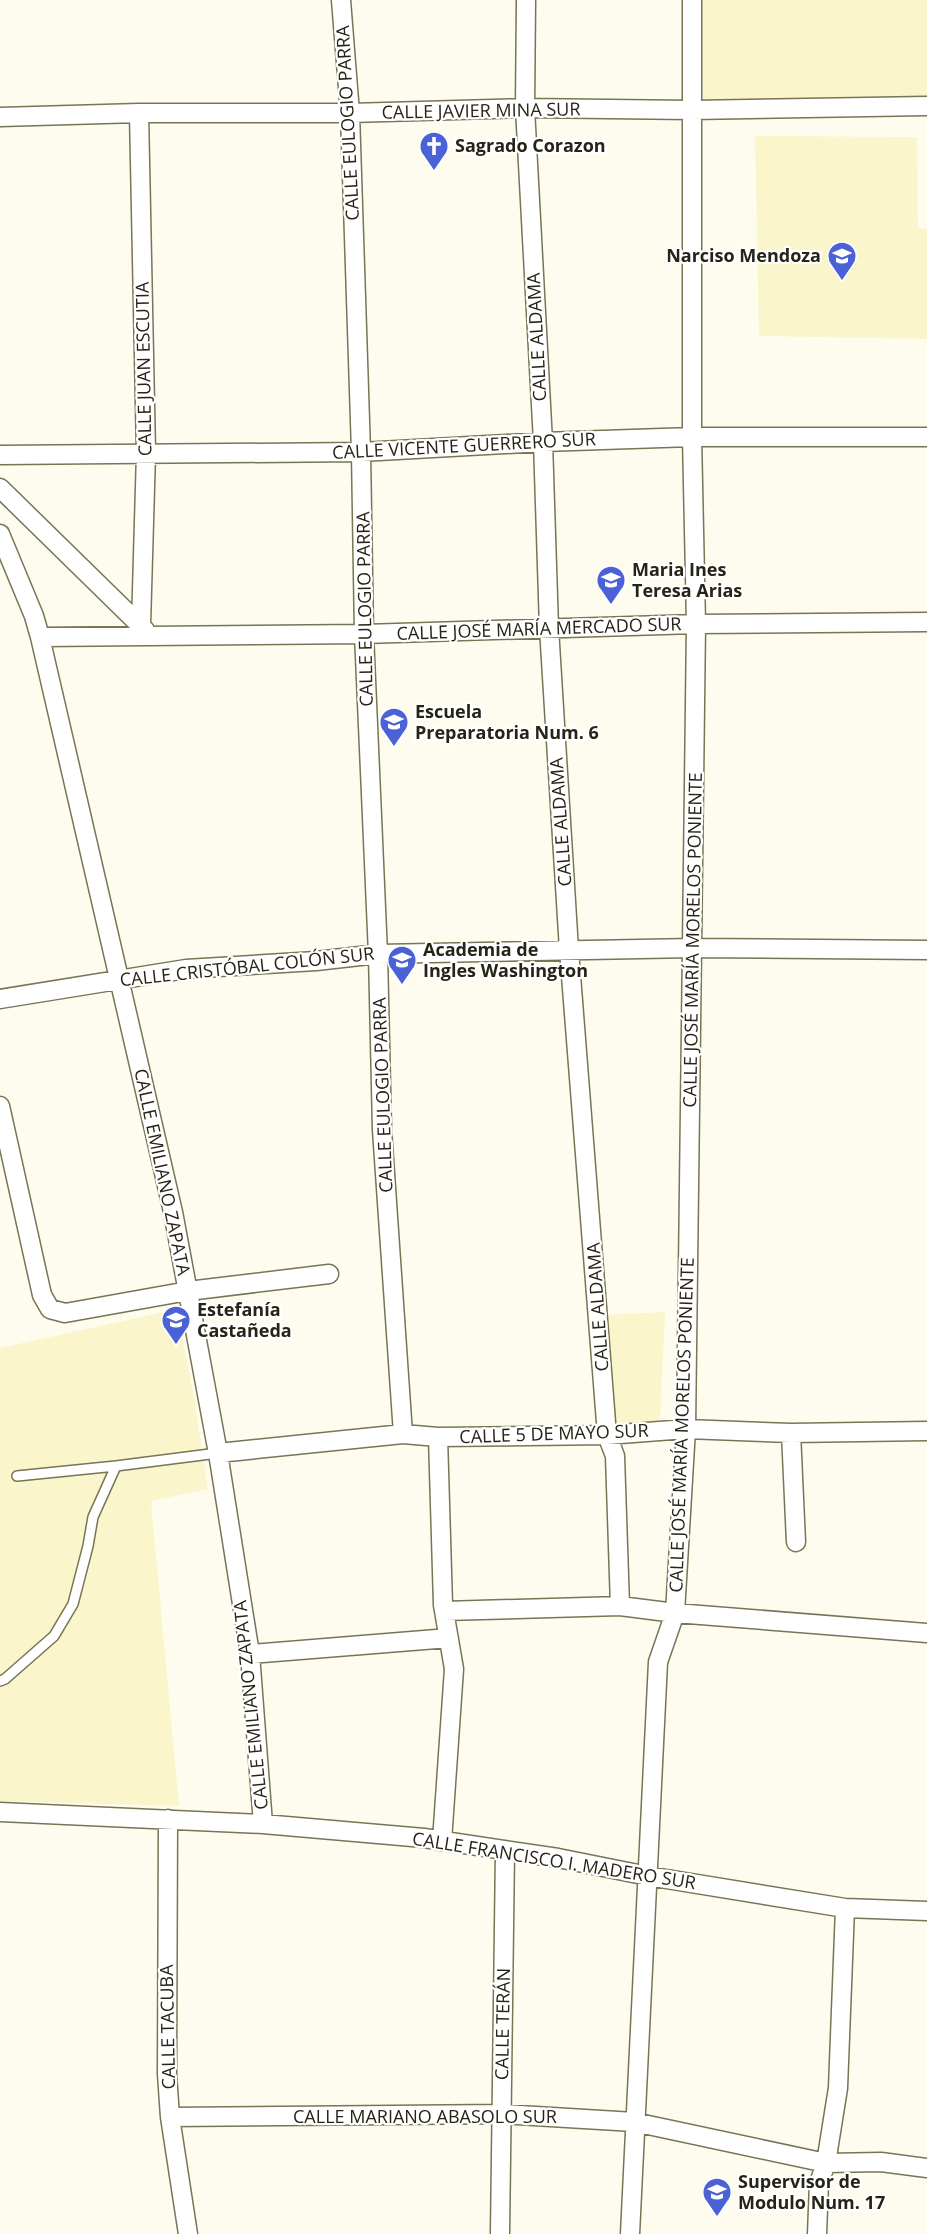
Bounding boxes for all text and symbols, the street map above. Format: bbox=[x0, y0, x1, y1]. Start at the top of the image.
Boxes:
street label: CALLE EULOGIO PARRA bbox=[330, 24, 364, 221]
street label: CALLE JAVIER MINA SUR bbox=[381, 96, 581, 124]
church icon: Sagrado Corazon bbox=[418, 130, 450, 172]
place label: Sagrado Corazon bbox=[455, 133, 606, 157]
school or university icon: Narciso Mendoza bbox=[826, 240, 858, 282]
place label: Narciso Mendoza bbox=[666, 243, 821, 267]
street label: CALLE ALDAMA bbox=[521, 271, 551, 402]
street label: CALLE JUAN ESCUTIA bbox=[129, 281, 157, 456]
street label: CALLE VICENTE GUERRERO SUR bbox=[332, 426, 596, 464]
street label: CALLE EULOGIO PARRA bbox=[350, 511, 378, 707]
place label: Maria Ines Teresa Arias bbox=[632, 557, 742, 602]
school or university icon: Maria Ines Teresa Arias bbox=[595, 564, 627, 606]
street label: CALLE JOSÉ MARÍA MERCADO SUR bbox=[396, 611, 682, 645]
place label: Escuela Preparatoria Num. 6 bbox=[415, 699, 599, 744]
school or university icon: Escuela Preparatoria Num. 6 bbox=[378, 706, 410, 748]
street label: CALLE ALDAMA bbox=[543, 756, 576, 887]
street label: CALLE JOSÉ MARÍA MORELOS PONIENTE bbox=[677, 772, 707, 1108]
place label: Academia de Ingles Washington bbox=[423, 937, 588, 982]
street label: CALLE CRISTÓBAL COLÓN SUR bbox=[119, 941, 375, 991]
school or university icon: Academia de Ingles Washington bbox=[386, 944, 418, 986]
street label: CALLE EULOGIO PARRA bbox=[367, 996, 397, 1193]
street label: CALLE EMILIANO ZAPATA bbox=[129, 1066, 197, 1278]
street label: CALLE ALDAMA bbox=[580, 1241, 613, 1372]
street label: CALLE JOSÉ MARÍA MORELOS PONIENTE bbox=[663, 1257, 699, 1593]
place label: Estefanía Castañeda bbox=[197, 1297, 292, 1342]
school or university icon: Estefanía Castañeda bbox=[160, 1304, 192, 1346]
street label: CALLE 5 DE MAYO SUR bbox=[459, 1418, 649, 1448]
street label: CALLE EMILIANO ZAPATA bbox=[227, 1599, 273, 1811]
street label: CALLE FRANCISCO I. MADERO SUR bbox=[411, 1826, 698, 1894]
street label: CALLE TACUBA bbox=[154, 1964, 180, 2090]
street label: CALLE TERÁN bbox=[489, 1968, 515, 2080]
street label: CALLE MARIANO ABASOLO SUR bbox=[293, 2104, 557, 2128]
place label: Supervisor de Modulo Num. 17 bbox=[738, 2169, 885, 2214]
school or university icon: Supervisor de Modulo Num. 17 bbox=[701, 2176, 733, 2218]

